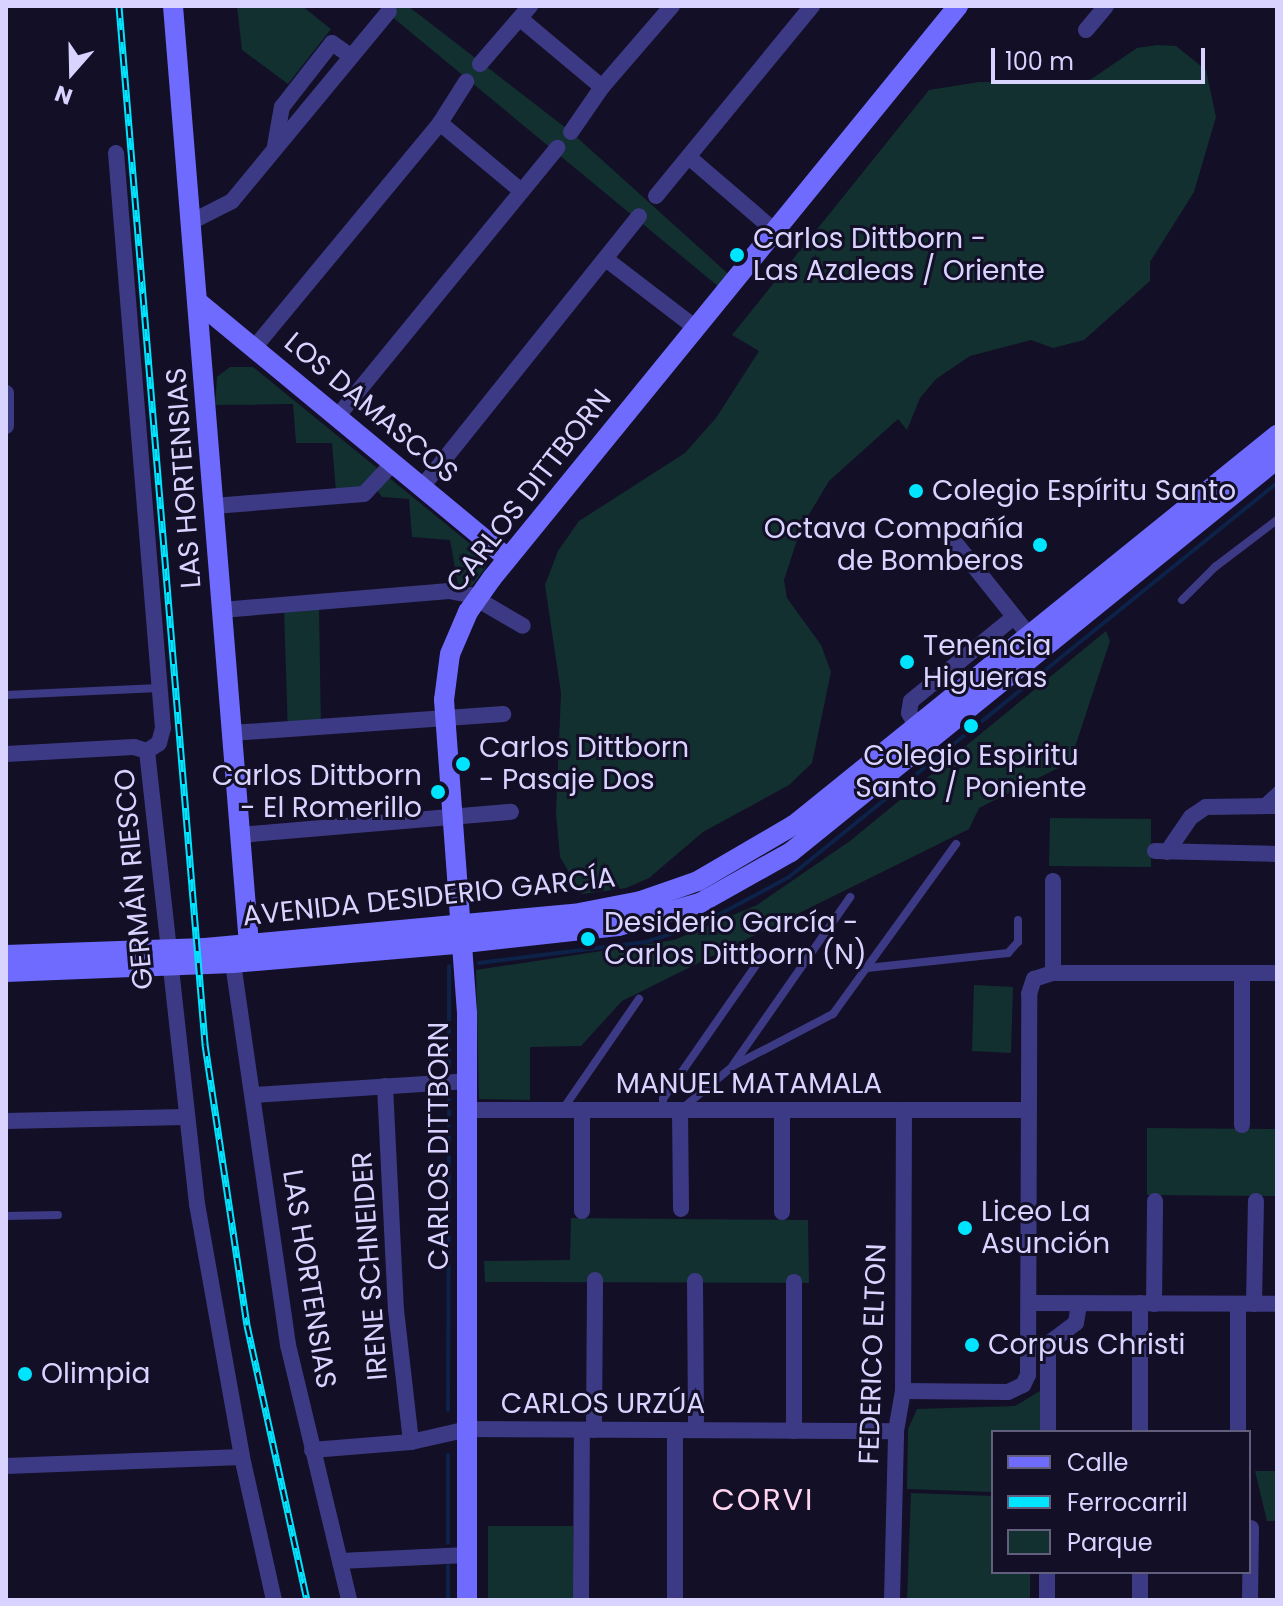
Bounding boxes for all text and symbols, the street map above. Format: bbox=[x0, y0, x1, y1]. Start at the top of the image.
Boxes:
north arrow bbox=[32, 32, 112, 112]
scale bar bbox=[995, 32, 1209, 82]
text: 100 m bbox=[1005, 45, 1074, 78]
text: N bbox=[51, 78, 77, 112]
place label: Carlos Dittborn - Las Azaleas / Oriente bbox=[753, 222, 1045, 288]
marker: Carlos Dittborn - Las Azaleas / Oriente bbox=[728, 246, 746, 264]
street label: LOS DAMASCOS bbox=[277, 326, 465, 490]
street label: LAS HORTENSIAS bbox=[160, 367, 208, 589]
street label: CARLOS DITTBORN bbox=[439, 383, 619, 599]
place label: Colegio Espíritu Santo bbox=[932, 474, 1236, 508]
marker: Colegio Espíritu Santo bbox=[907, 482, 925, 500]
place label: Octava Compañía de Bomberos bbox=[764, 512, 1024, 578]
marker: Octava Compañía de Bomberos bbox=[1031, 536, 1049, 554]
place label: Tenencia Higueras bbox=[923, 629, 1052, 695]
marker: Tenencia Higueras bbox=[898, 653, 916, 671]
marker: Colegio Espiritu Santo / Poniente bbox=[962, 717, 980, 735]
place label: Carlos Dittborn - Pasaje Dos bbox=[479, 731, 689, 797]
place label: Colegio Espiritu Santo / Poniente bbox=[855, 739, 1087, 805]
marker: Carlos Dittborn - Pasaje Dos bbox=[454, 755, 472, 773]
place label: Carlos Dittborn - El Romerillo bbox=[212, 759, 422, 825]
street label: GERMÁN RIESCO bbox=[108, 767, 160, 991]
marker: Carlos Dittborn - El Romerillo bbox=[429, 783, 447, 801]
street label: AVENIDA DESIDERIO GARCÍA bbox=[241, 861, 617, 933]
place label: Desiderio García - Carlos Dittborn (N) bbox=[604, 906, 867, 972]
marker: Desiderio García - Carlos Dittborn (N) bbox=[579, 930, 597, 948]
street label: CARLOS DITTBORN bbox=[422, 1022, 456, 1270]
street label: MANUEL MATAMALA bbox=[616, 1067, 882, 1101]
street label: IRENE SCHNEIDER bbox=[345, 1150, 395, 1382]
street label: LAS HORTENSIAS bbox=[275, 1167, 343, 1391]
place label: Liceo La Asunción bbox=[981, 1195, 1110, 1261]
marker: Liceo La Asunción bbox=[956, 1219, 974, 1237]
street label: FEDERICO ELTON bbox=[852, 1243, 894, 1465]
place label: Corpus Christi bbox=[988, 1328, 1185, 1362]
marker: Corpus Christi bbox=[963, 1336, 981, 1354]
place label: Olimpia bbox=[41, 1357, 150, 1391]
marker: Olimpia bbox=[16, 1365, 34, 1383]
street label: CARLOS URZÚA bbox=[501, 1387, 705, 1421]
legend bbox=[991, 1430, 1251, 1574]
text: Calle bbox=[1067, 1446, 1128, 1479]
district label: CORVI bbox=[712, 1482, 814, 1518]
text: Ferrocarril bbox=[1067, 1486, 1188, 1519]
text: Parque bbox=[1067, 1526, 1153, 1559]

